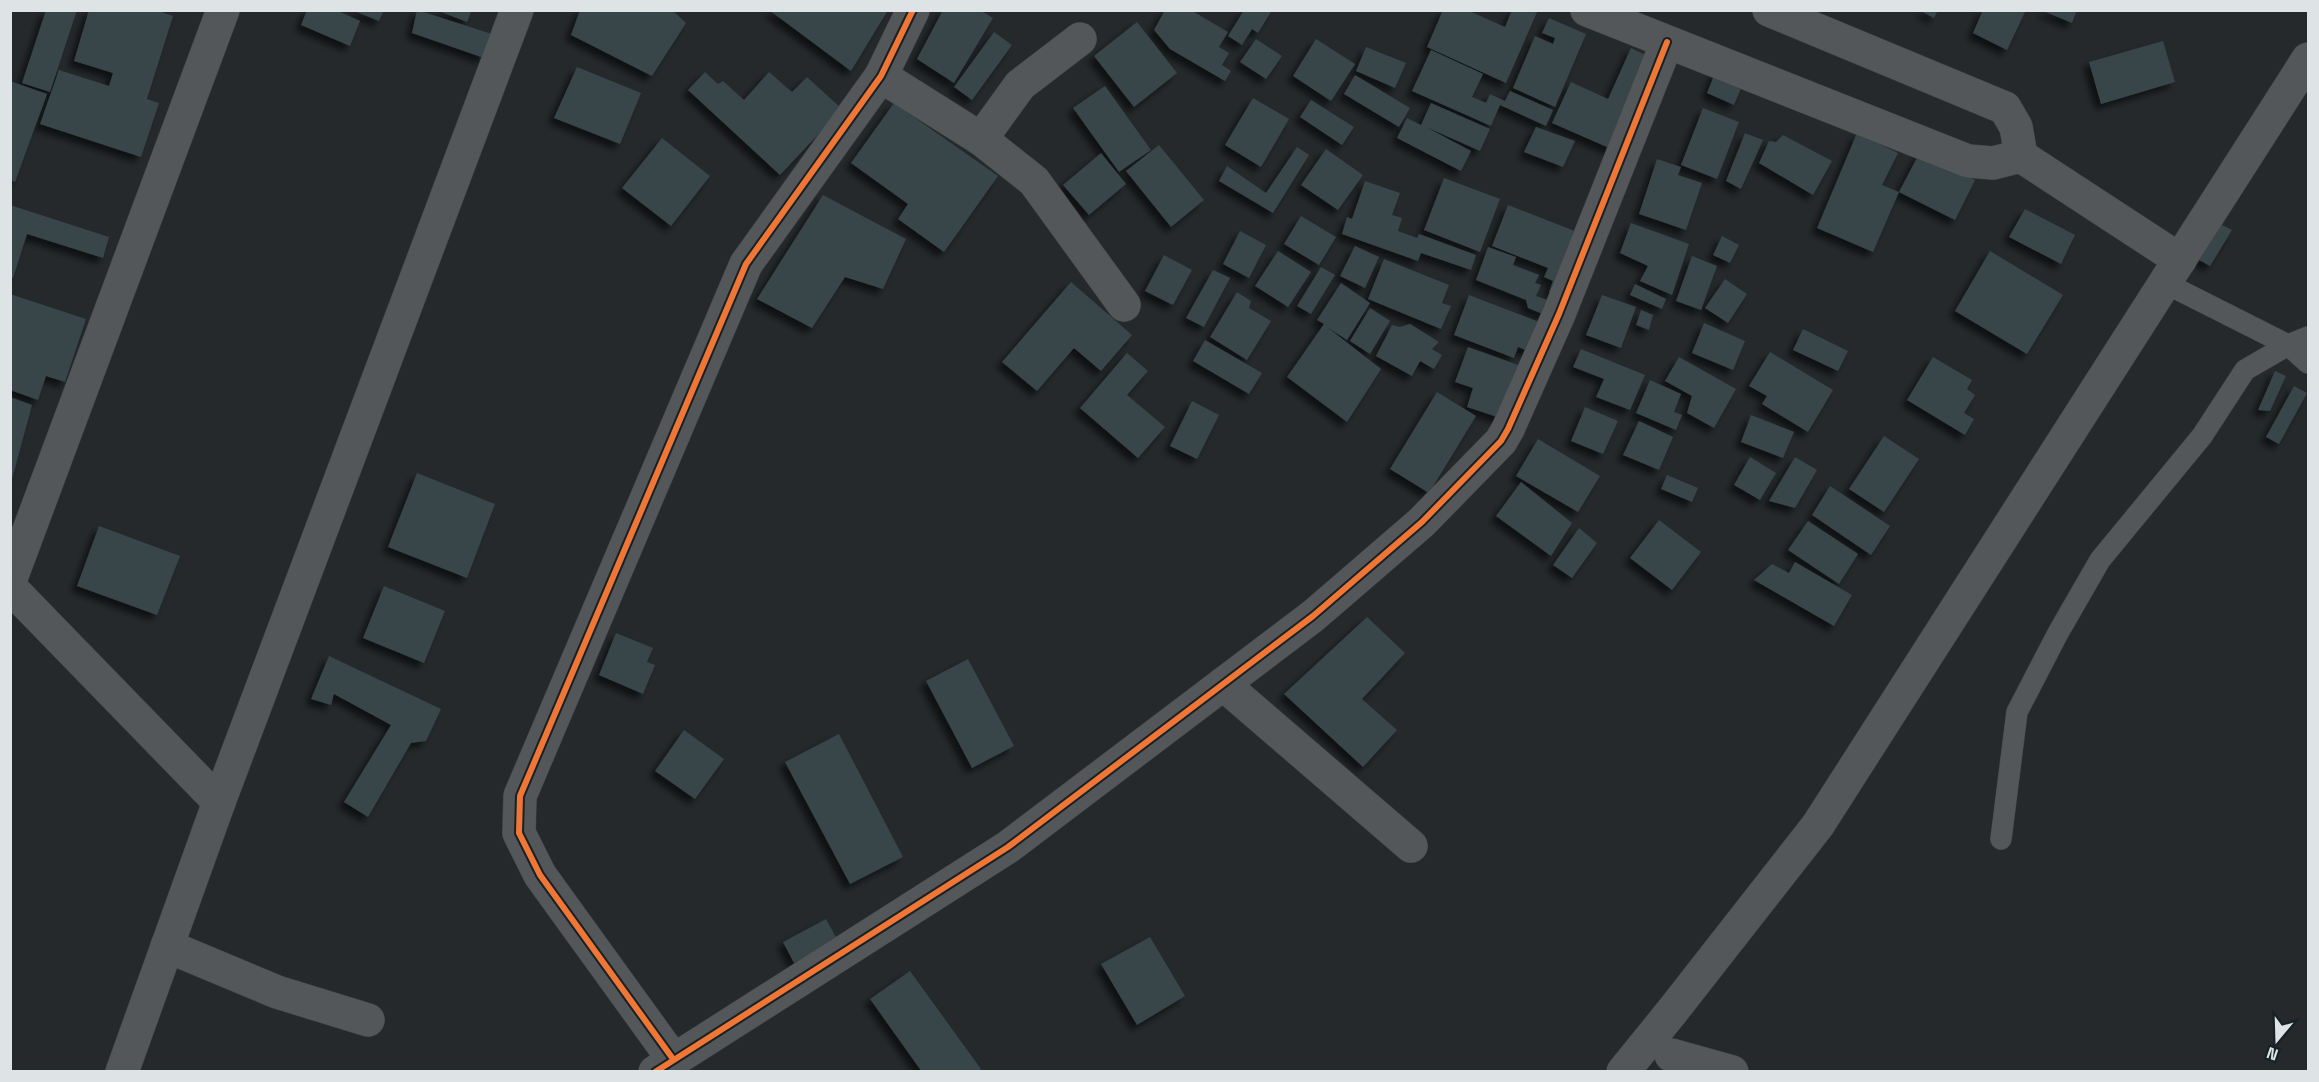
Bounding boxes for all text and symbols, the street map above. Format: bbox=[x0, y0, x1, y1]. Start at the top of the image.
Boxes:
north arrow bbox=[2247, 1010, 2307, 1070]
text: N bbox=[2264, 1042, 2281, 1065]

